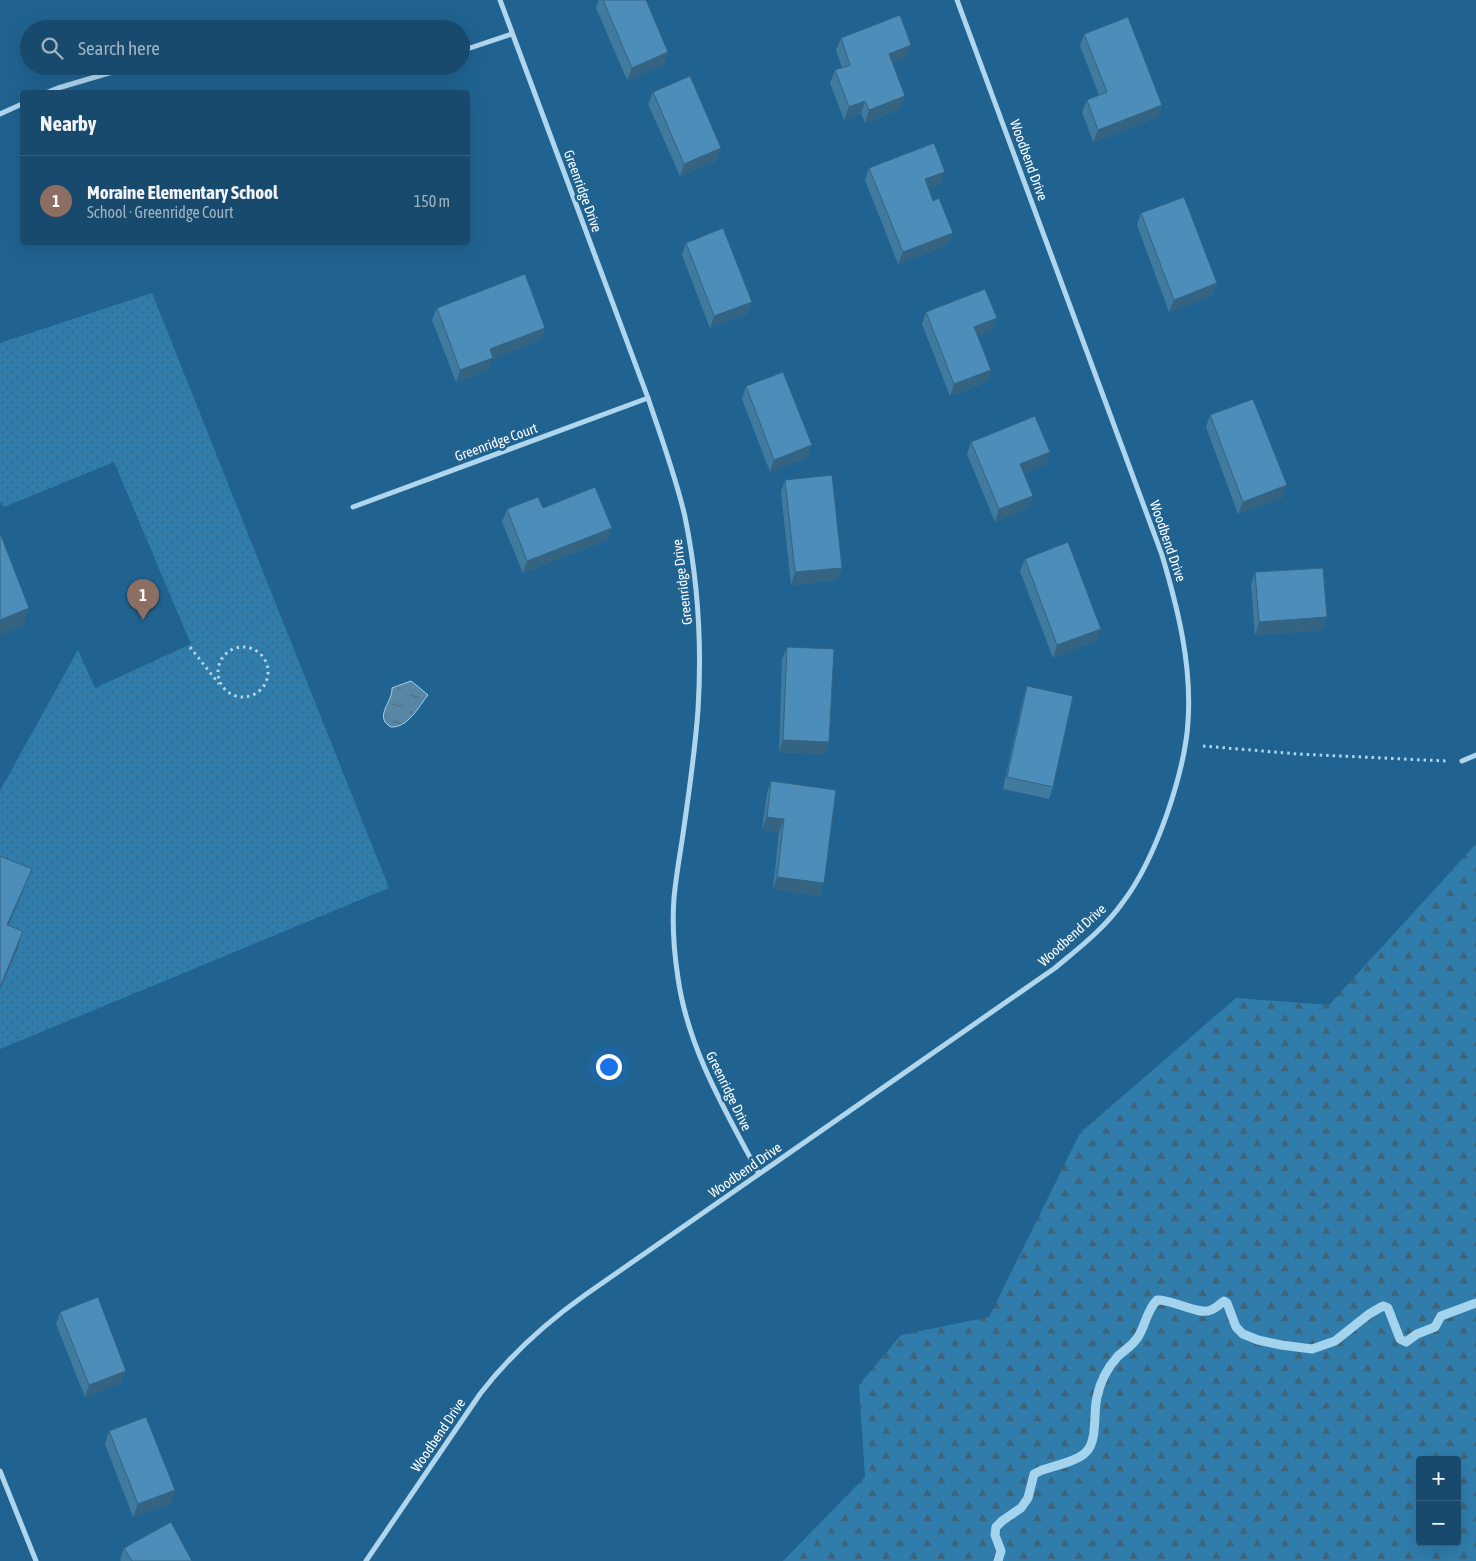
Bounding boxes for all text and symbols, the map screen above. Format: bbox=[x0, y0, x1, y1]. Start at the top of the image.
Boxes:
search box bbox=[20, 20, 470, 75]
icon: search bbox=[38, 34, 66, 62]
text: Search here bbox=[78, 37, 160, 59]
text: Nearby bbox=[40, 111, 96, 135]
street label: Woodbend Drive bbox=[1007, 117, 1051, 203]
street label: Greenridge Drive bbox=[561, 148, 605, 234]
text: Moraine Elementary School bbox=[87, 181, 278, 203]
text: 1 bbox=[52, 192, 60, 210]
text: 150 m bbox=[414, 192, 450, 210]
text: School · Greenridge Court bbox=[87, 203, 234, 221]
street label: Greenridge Court bbox=[453, 420, 539, 464]
street label: Woodbend Drive bbox=[1147, 498, 1189, 584]
street label: Greenridge Drive bbox=[669, 538, 695, 626]
pin: 1 bbox=[127, 579, 159, 620]
street label: Woodbend Drive bbox=[1035, 901, 1109, 969]
street label: Greenridge Drive bbox=[703, 1049, 755, 1133]
your location bbox=[596, 1054, 622, 1080]
street label: Woodbend Drive bbox=[706, 1139, 784, 1201]
street label: Woodbend Drive bbox=[408, 1395, 468, 1475]
map controls bbox=[1416, 1456, 1461, 1546]
button: + bbox=[1416, 1456, 1461, 1501]
button: − bbox=[1416, 1501, 1461, 1546]

